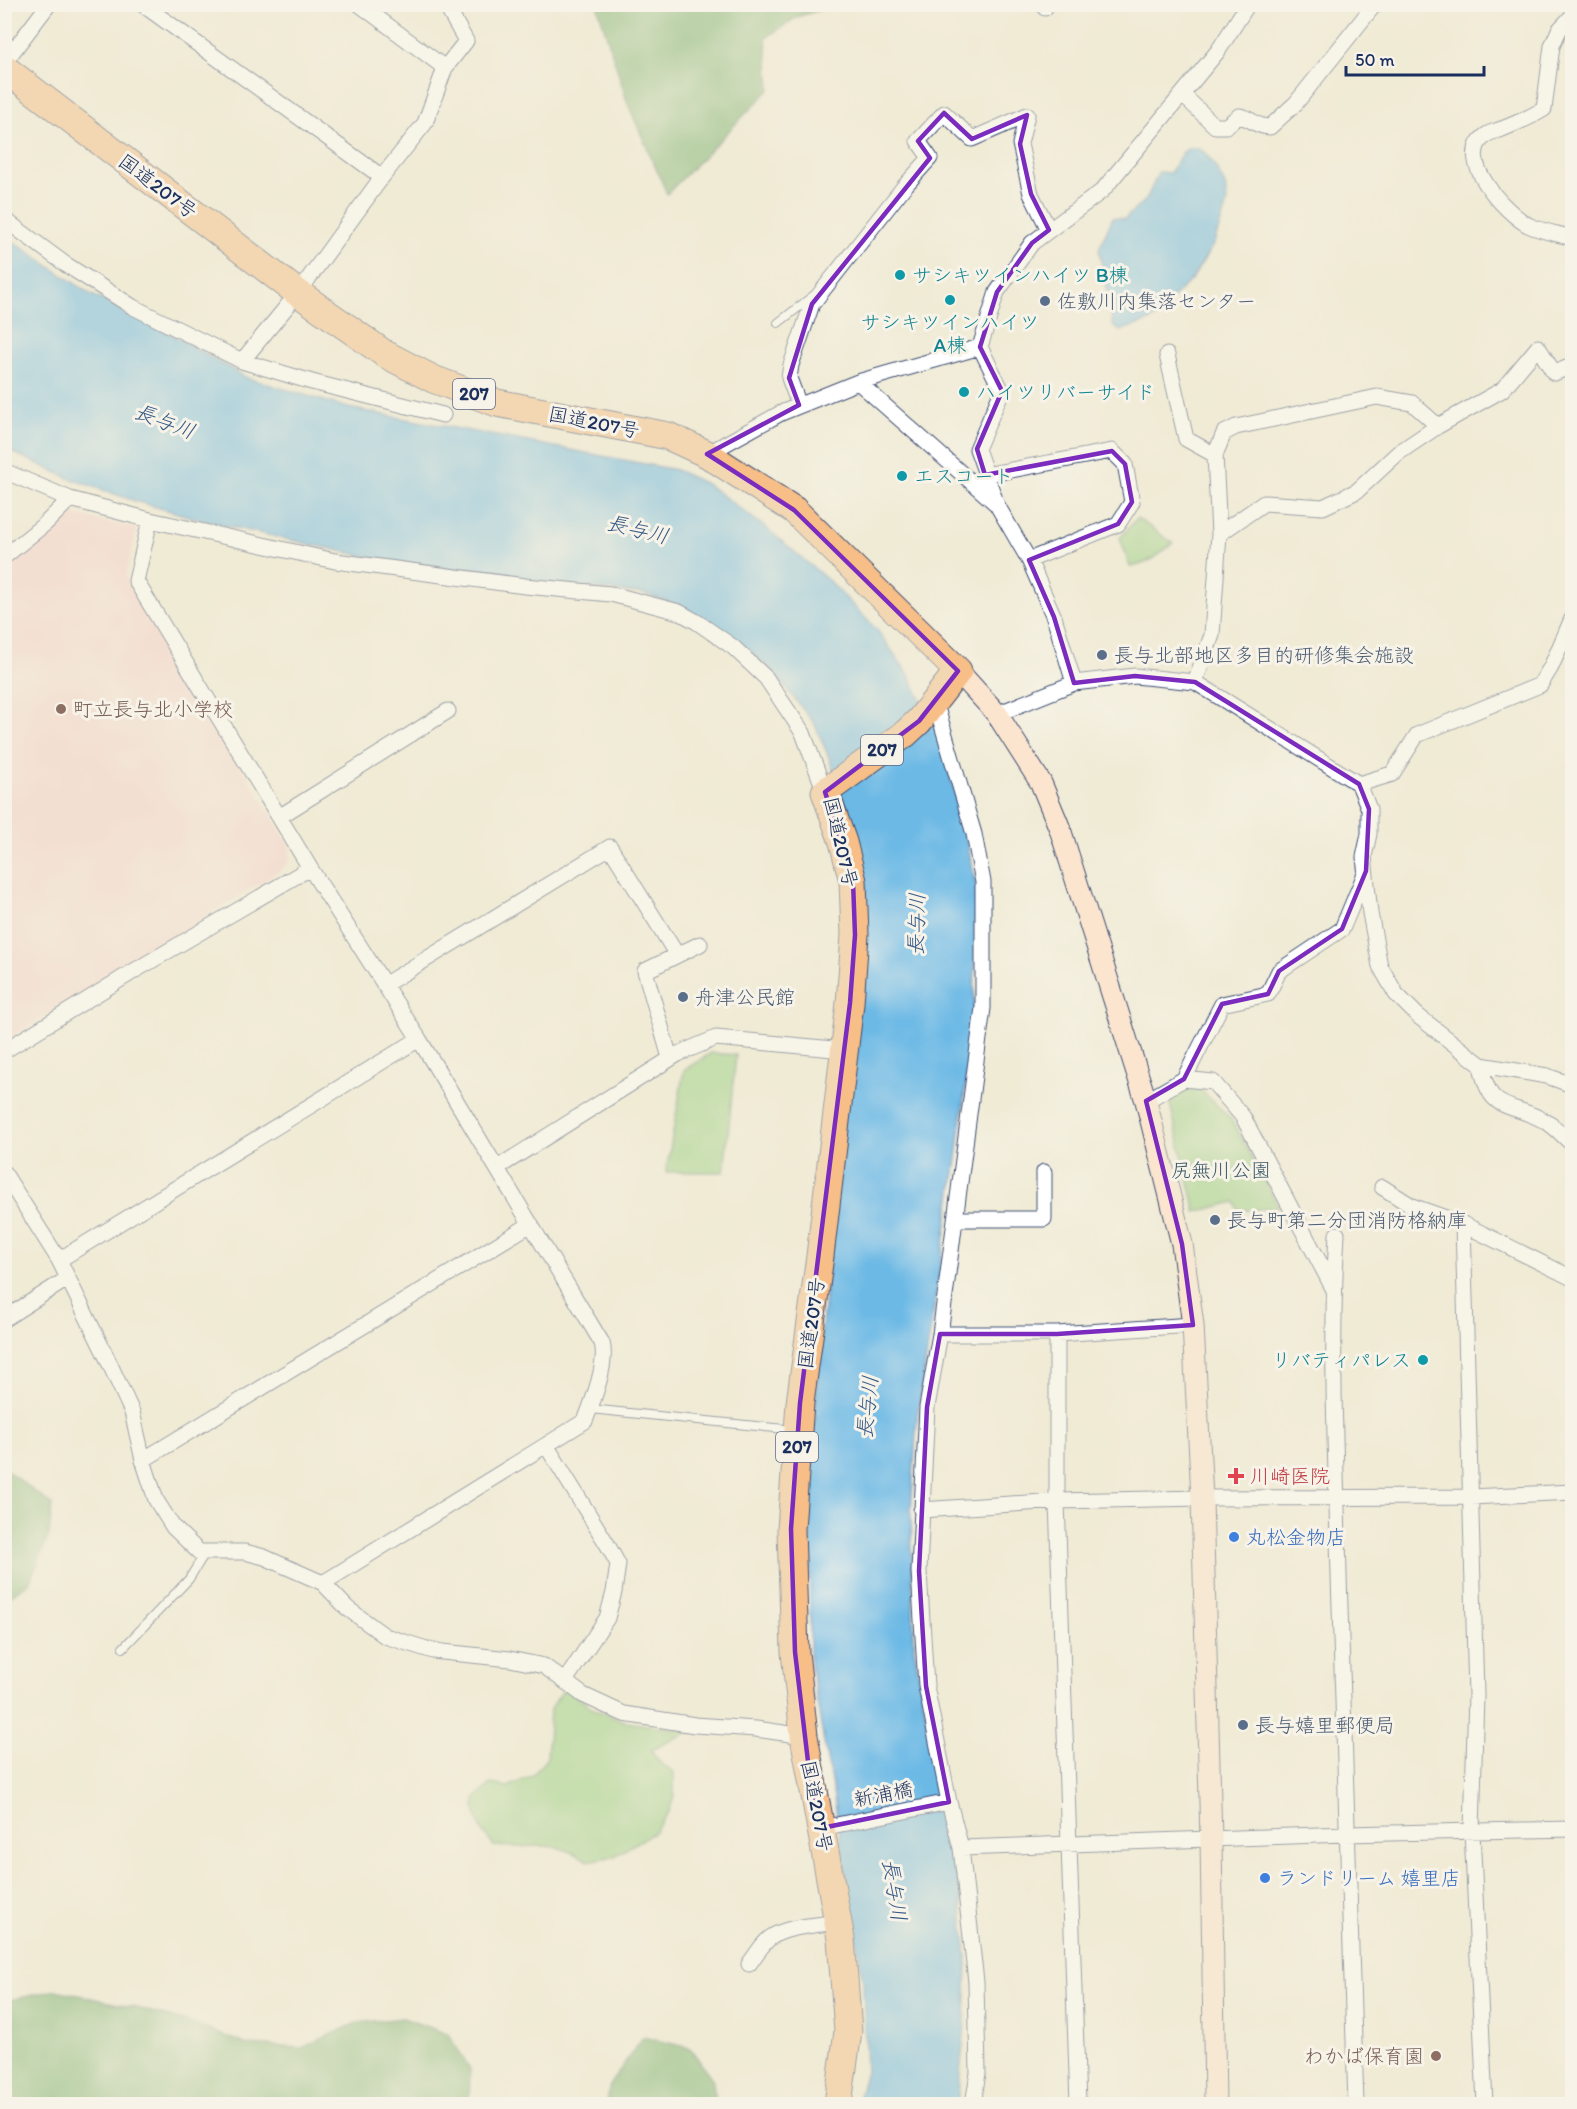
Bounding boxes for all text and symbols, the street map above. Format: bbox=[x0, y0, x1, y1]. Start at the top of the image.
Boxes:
scale bar bbox=[1346, 39, 1484, 77]
text: 50 m bbox=[1355, 49, 1395, 71]
street label: 国道207号 bbox=[114, 149, 202, 223]
place label: サシキツインハイツ B棟 bbox=[912, 263, 1129, 287]
marker: サシキツインハイツ B棟 bbox=[893, 268, 907, 282]
place label: 佐敷川内集落センター bbox=[1057, 289, 1256, 313]
marker: サシキツインハイツ A棟 bbox=[943, 293, 957, 307]
marker: 佐敷川内集落センター bbox=[1038, 294, 1052, 308]
place label: サシキツインハイツ A棟 bbox=[860, 310, 1040, 357]
road number: 207 bbox=[453, 379, 495, 409]
place label: ハイツリバーサイド bbox=[976, 380, 1156, 404]
marker: ハイツリバーサイド bbox=[957, 385, 971, 399]
water label: 長与川 bbox=[131, 398, 199, 444]
street label: 国道207号 bbox=[546, 401, 642, 443]
place label: エスコート bbox=[914, 464, 1014, 488]
marker: エスコート bbox=[895, 469, 909, 483]
water label: 長与川 bbox=[604, 509, 672, 549]
place label: 長与北部地区多目的研修集会施設 bbox=[1114, 643, 1414, 667]
marker: 長与北部地区多目的研修集会施設 bbox=[1095, 648, 1109, 662]
place label: 町立長与北小学校 bbox=[73, 697, 233, 721]
marker: 町立長与北小学校 bbox=[54, 702, 68, 716]
road number: 207 bbox=[861, 735, 903, 765]
street label: 国道207号 bbox=[819, 794, 863, 890]
water label: 長与川 bbox=[902, 892, 930, 956]
place label: 舟津公民館 bbox=[695, 985, 795, 1009]
marker: 舟津公民館 bbox=[676, 990, 690, 1004]
park label: 尻無川公園 bbox=[1171, 1158, 1271, 1182]
place label: 長与町第二分団消防格納庫 bbox=[1227, 1208, 1467, 1232]
marker: 長与町第二分団消防格納庫 bbox=[1208, 1213, 1222, 1227]
street label: 国道207号 bbox=[793, 1275, 829, 1371]
place label: リバティパレス bbox=[1271, 1348, 1411, 1372]
marker: リバティパレス bbox=[1416, 1353, 1430, 1367]
water label: 長与川 bbox=[851, 1374, 883, 1440]
road number: 207 bbox=[776, 1432, 818, 1462]
place label: 川崎医院 bbox=[1250, 1464, 1330, 1488]
marker: 川崎医院 bbox=[1227, 1467, 1245, 1485]
place label: 丸松金物店 bbox=[1246, 1525, 1346, 1549]
marker: 丸松金物店 bbox=[1227, 1530, 1241, 1544]
place label: 長与嬉里郵便局 bbox=[1255, 1713, 1395, 1737]
marker: 長与嬉里郵便局 bbox=[1236, 1718, 1250, 1732]
street label: 国道207号 bbox=[796, 1758, 838, 1854]
street label: 新浦橋 bbox=[851, 1776, 915, 1812]
water label: 長与川 bbox=[878, 1857, 912, 1923]
place label: ランドリーム 嬉里店 bbox=[1277, 1866, 1461, 1890]
marker: ランドリーム 嬉里店 bbox=[1258, 1871, 1272, 1885]
place label: わかば保育園 bbox=[1304, 2044, 1424, 2068]
marker: わかば保育園 bbox=[1429, 2049, 1443, 2063]

